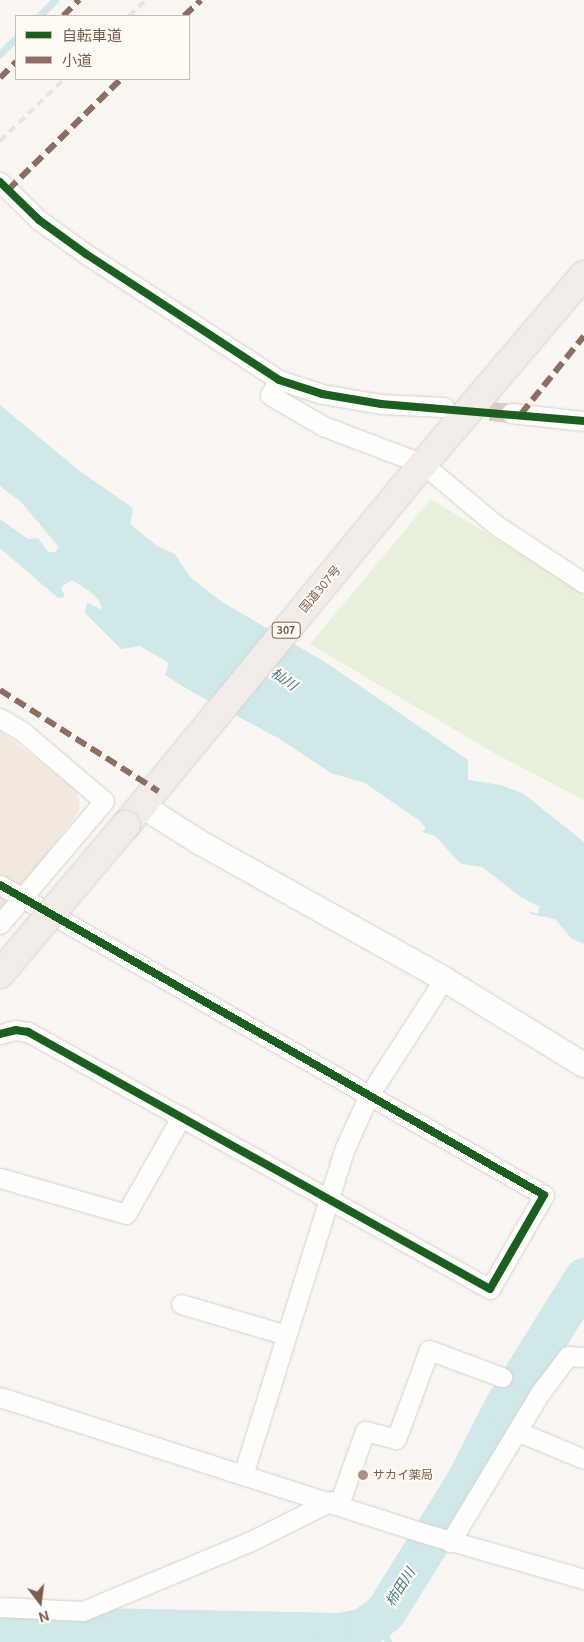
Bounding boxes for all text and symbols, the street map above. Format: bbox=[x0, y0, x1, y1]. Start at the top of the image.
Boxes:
legend bbox=[15, 15, 190, 80]
text: 自転車道 bbox=[62, 27, 122, 44]
text: 小道 bbox=[62, 52, 92, 69]
street label: 国道307号 bbox=[296, 563, 344, 615]
road number: 307 bbox=[271, 622, 301, 638]
water label: 杣川 bbox=[268, 664, 300, 694]
place label: サカイ薬局 bbox=[373, 1468, 433, 1482]
marker: サカイ薬局 bbox=[357, 1469, 369, 1481]
water label: 柿田川 bbox=[382, 1565, 418, 1609]
north arrow bbox=[15, 1577, 65, 1627]
text: N bbox=[37, 1607, 51, 1626]

